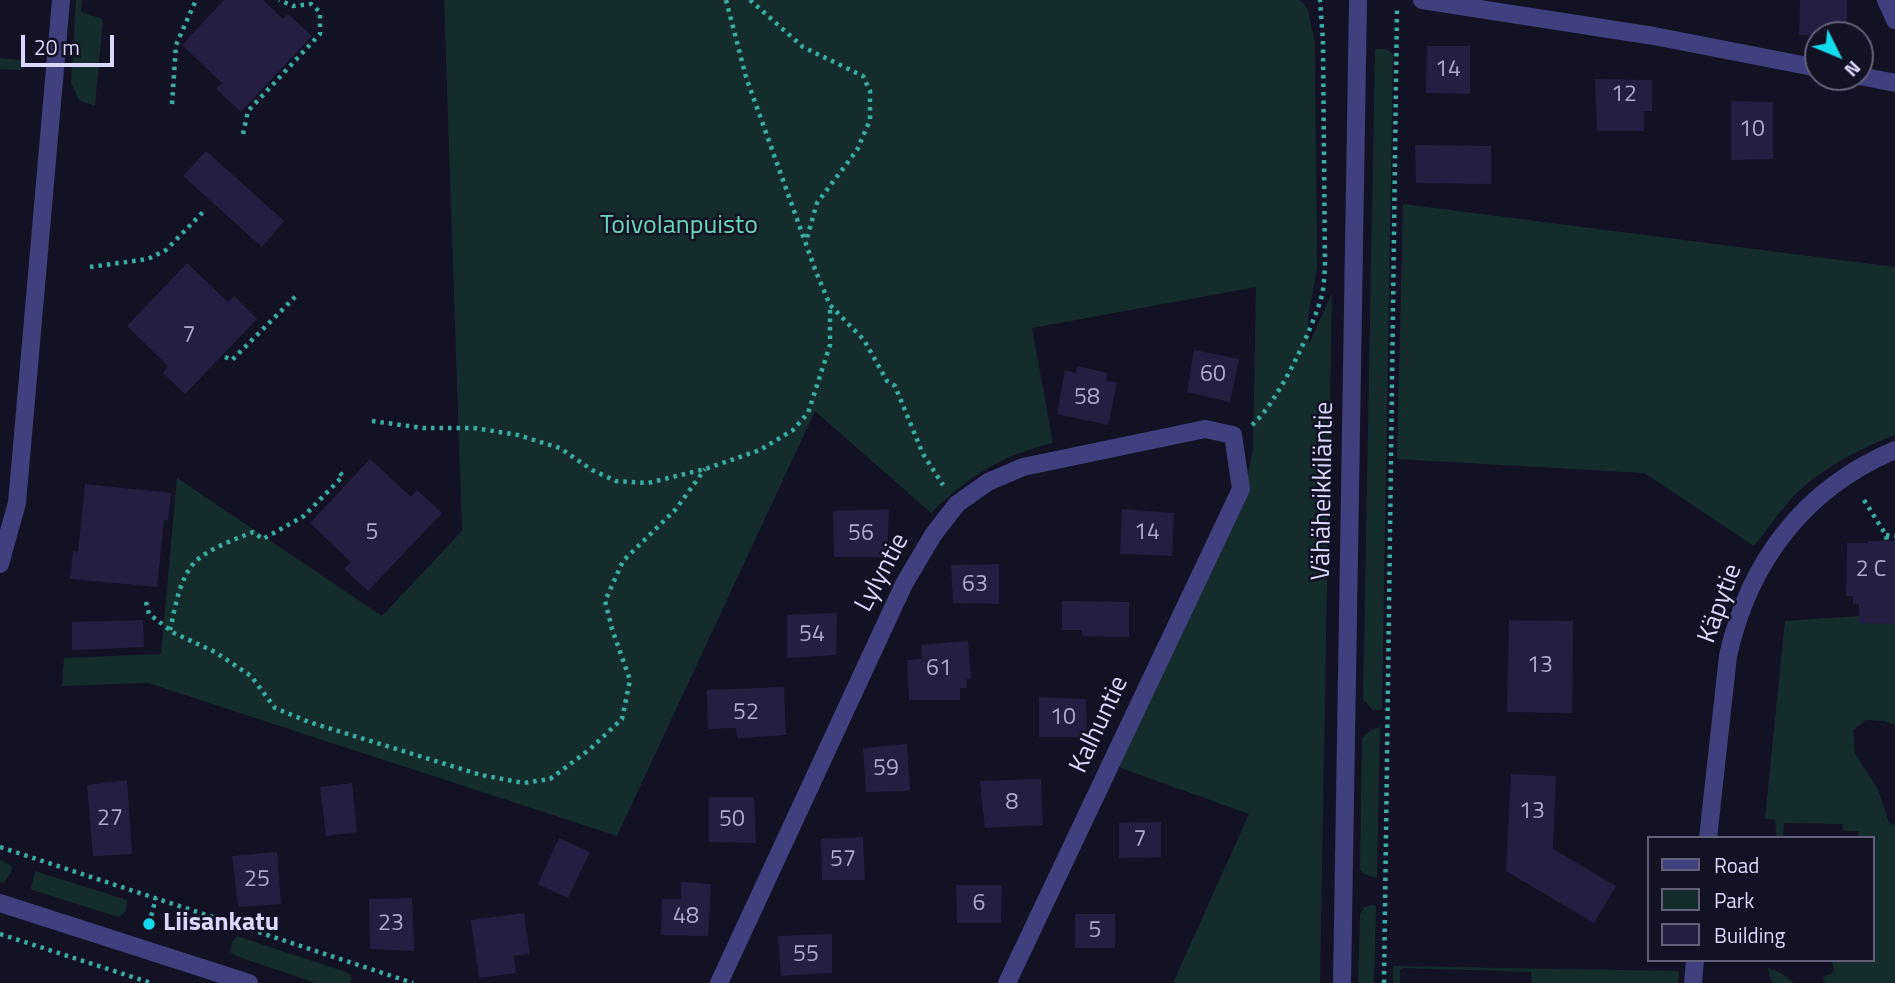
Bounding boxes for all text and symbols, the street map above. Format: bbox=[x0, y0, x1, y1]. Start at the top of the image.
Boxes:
scale bar bbox=[24, 21, 117, 65]
north arrow bbox=[1804, 21, 1874, 91]
text: 20 m bbox=[34, 31, 80, 63]
text: N bbox=[1838, 55, 1868, 84]
house number: 14 bbox=[1435, 56, 1461, 84]
house number: 12 bbox=[1611, 81, 1637, 109]
house number: 10 bbox=[1739, 116, 1765, 144]
park label: Toivolanpuisto bbox=[600, 211, 758, 243]
house number: 7 bbox=[183, 322, 195, 350]
house number: 60 bbox=[1200, 361, 1226, 389]
house number: 58 bbox=[1074, 384, 1100, 412]
street label: Vähäheikkiläntie bbox=[1307, 401, 1341, 581]
house number: 5 bbox=[366, 519, 378, 547]
house number: 14 bbox=[1134, 519, 1160, 547]
house number: 56 bbox=[848, 520, 874, 548]
street label: Lylyntie bbox=[849, 528, 917, 618]
house number: 2 C bbox=[1856, 556, 1886, 584]
street label: Käpytie bbox=[1692, 560, 1750, 648]
house number: 63 bbox=[962, 571, 988, 599]
house number: 54 bbox=[799, 621, 825, 649]
house number: 13 bbox=[1527, 652, 1553, 680]
house number: 61 bbox=[926, 655, 952, 683]
street label: Kalhuntie bbox=[1064, 672, 1136, 778]
house number: 52 bbox=[733, 699, 759, 727]
house number: 10 bbox=[1050, 704, 1076, 732]
house number: 59 bbox=[873, 755, 899, 783]
house number: 8 bbox=[1006, 789, 1018, 817]
house number: 13 bbox=[1519, 798, 1545, 826]
house number: 27 bbox=[97, 805, 123, 833]
house number: 50 bbox=[719, 806, 745, 834]
house number: 7 bbox=[1134, 826, 1146, 854]
legend bbox=[1646, 836, 1874, 962]
house number: 57 bbox=[830, 846, 856, 874]
text: Road bbox=[1714, 849, 1759, 881]
house number: 25 bbox=[244, 866, 270, 894]
text: Park bbox=[1714, 884, 1754, 916]
house number: 6 bbox=[973, 890, 985, 918]
house number: 48 bbox=[673, 903, 699, 931]
place label: Liisankatu bbox=[163, 908, 279, 940]
house number: 23 bbox=[378, 910, 404, 938]
marker: Liisankatu bbox=[141, 916, 157, 932]
house number: 5 bbox=[1089, 917, 1101, 945]
text: Building bbox=[1714, 919, 1785, 951]
house number: 55 bbox=[793, 941, 819, 969]

